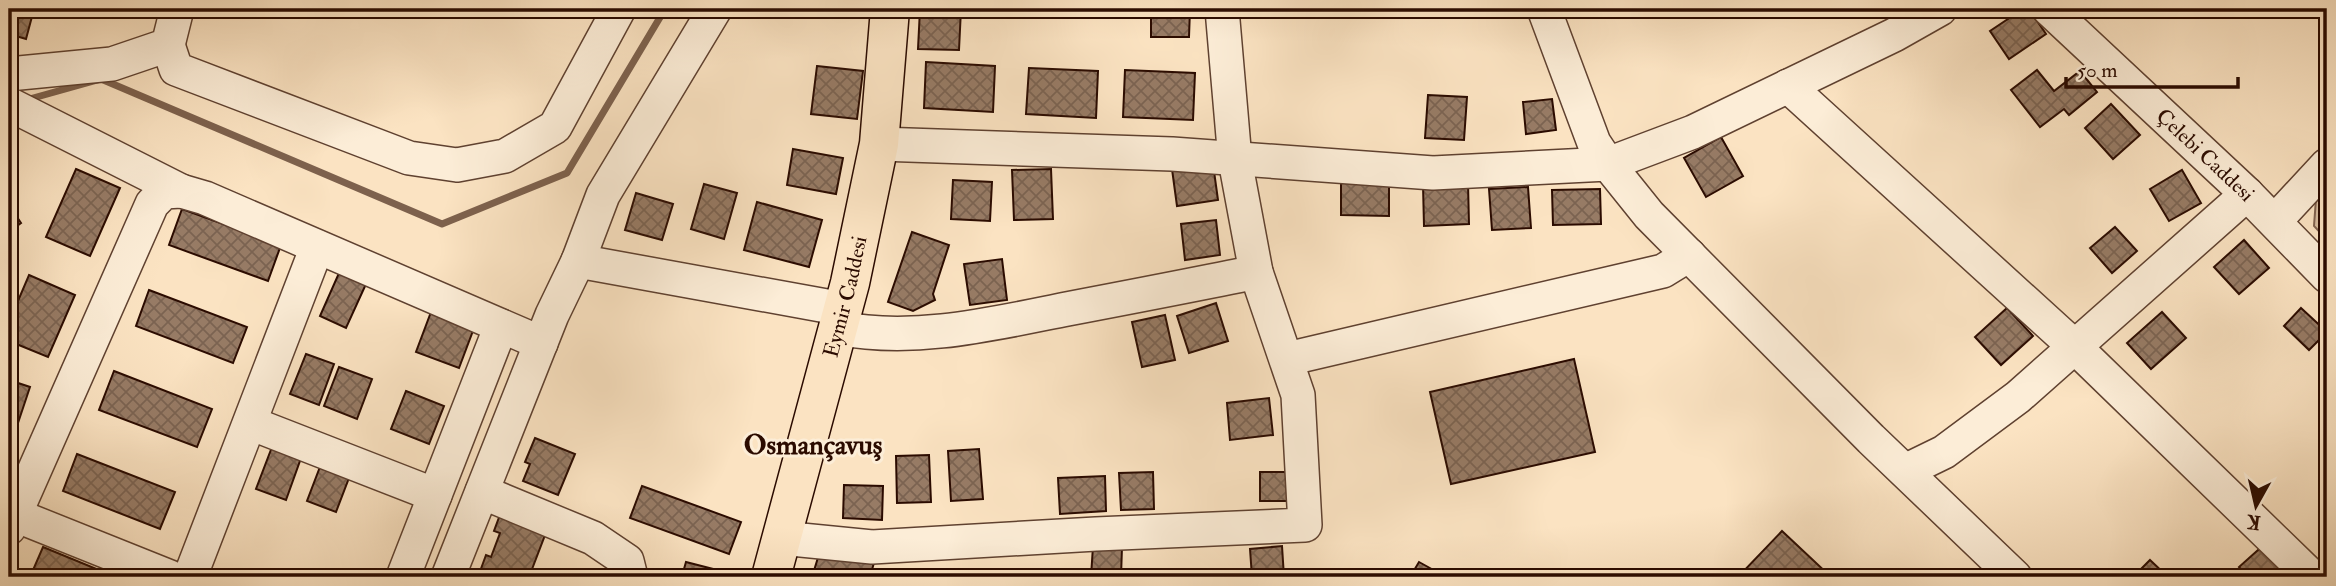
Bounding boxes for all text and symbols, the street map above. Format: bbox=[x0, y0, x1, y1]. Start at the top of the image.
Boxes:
scale bar bbox=[2066, 46, 2238, 90]
text: 50 m bbox=[2077, 57, 2118, 84]
street label: Çelebi Caddesi bbox=[2150, 103, 2260, 208]
street label: Eymir Caddesi bbox=[818, 233, 874, 361]
district label: Osmançavuş bbox=[744, 428, 883, 463]
north arrow bbox=[2220, 470, 2290, 540]
text: K bbox=[2245, 509, 2262, 535]

